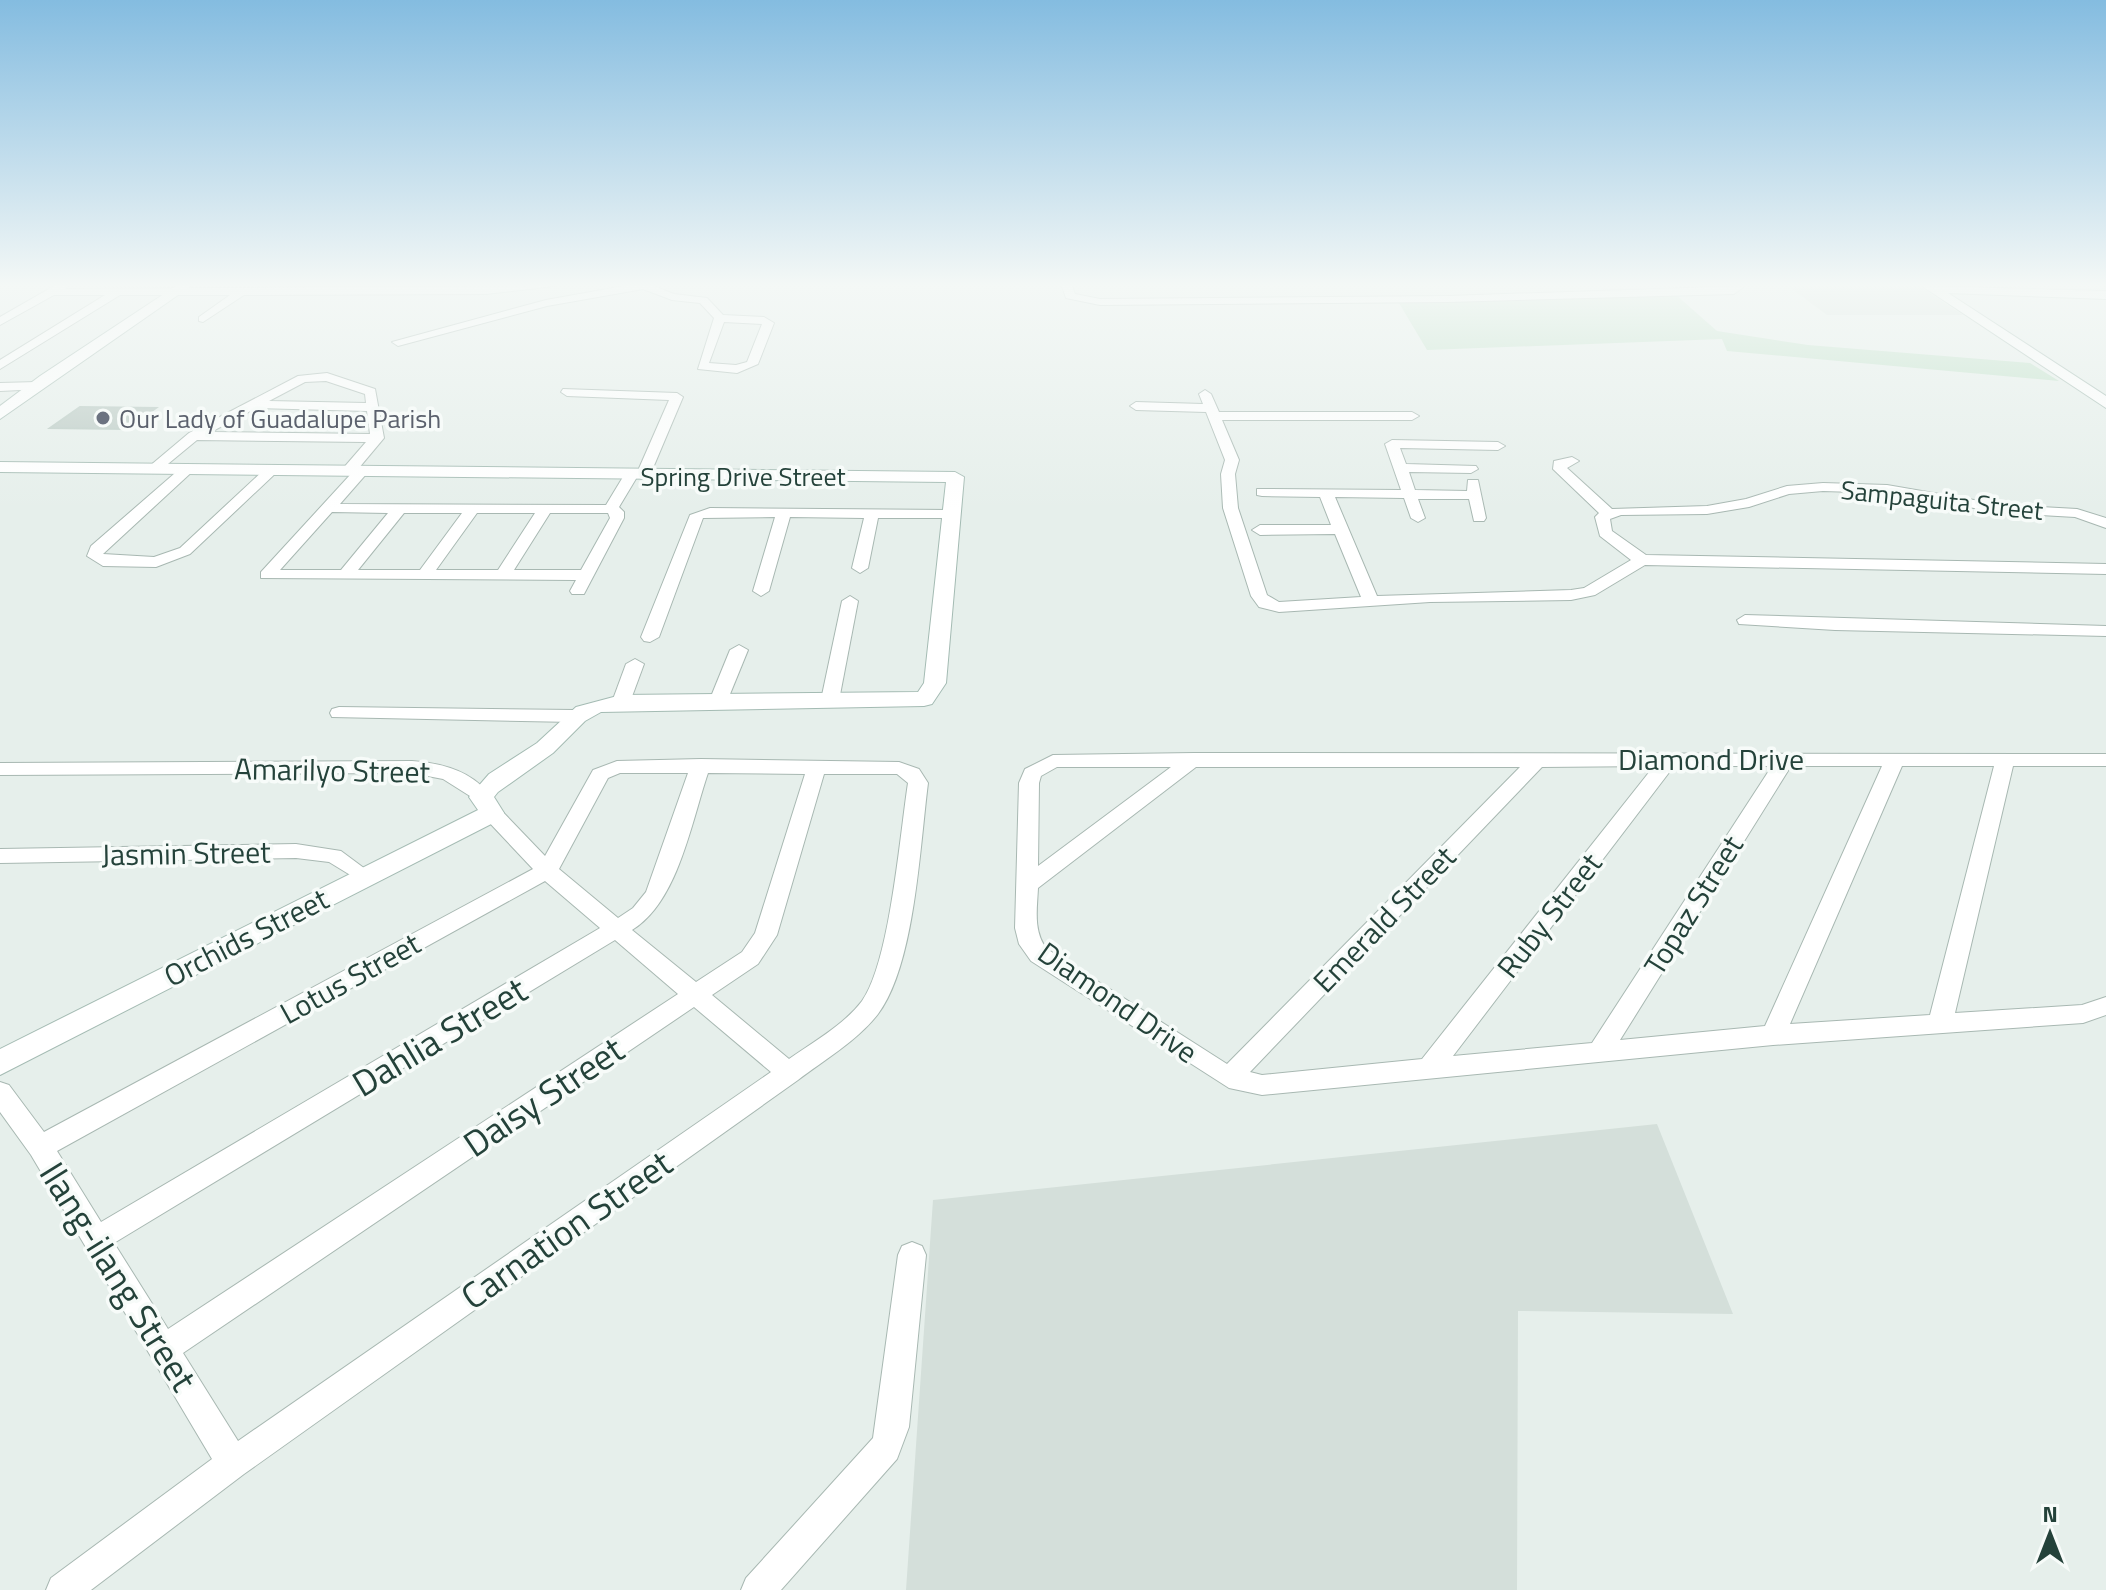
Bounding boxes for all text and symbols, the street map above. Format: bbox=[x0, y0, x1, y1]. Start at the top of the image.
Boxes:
place label: Our Lady of Guadalupe Parish bbox=[119, 399, 441, 438]
marker: Our Lady of Guadalupe Parish bbox=[94, 409, 112, 427]
street label: Spring Drive Street bbox=[640, 457, 846, 496]
street label: Sampaguita Street bbox=[1839, 470, 2045, 530]
street label: Diamond Drive bbox=[1618, 736, 1804, 782]
street label: Amarilyo Street bbox=[234, 745, 431, 795]
street label: Topaz Street bbox=[1632, 826, 1754, 984]
street label: Jasmin Street bbox=[101, 829, 272, 877]
street label: Emerald Street bbox=[1302, 835, 1467, 1003]
street label: Ruby Street bbox=[1485, 842, 1613, 988]
street label: Orchids Street bbox=[156, 876, 337, 998]
street label: Lotus Street bbox=[271, 920, 429, 1036]
street label: Diamond Drive bbox=[1029, 930, 1207, 1074]
street label: Dahlia Street bbox=[341, 962, 537, 1110]
street label: Daisy Street bbox=[451, 1022, 635, 1170]
street label: Carnation Street bbox=[449, 1135, 683, 1322]
street label: Ilang-ilang Street bbox=[26, 1151, 212, 1402]
north arrow bbox=[2010, 1494, 2090, 1574]
text: N bbox=[2042, 1497, 2058, 1531]

